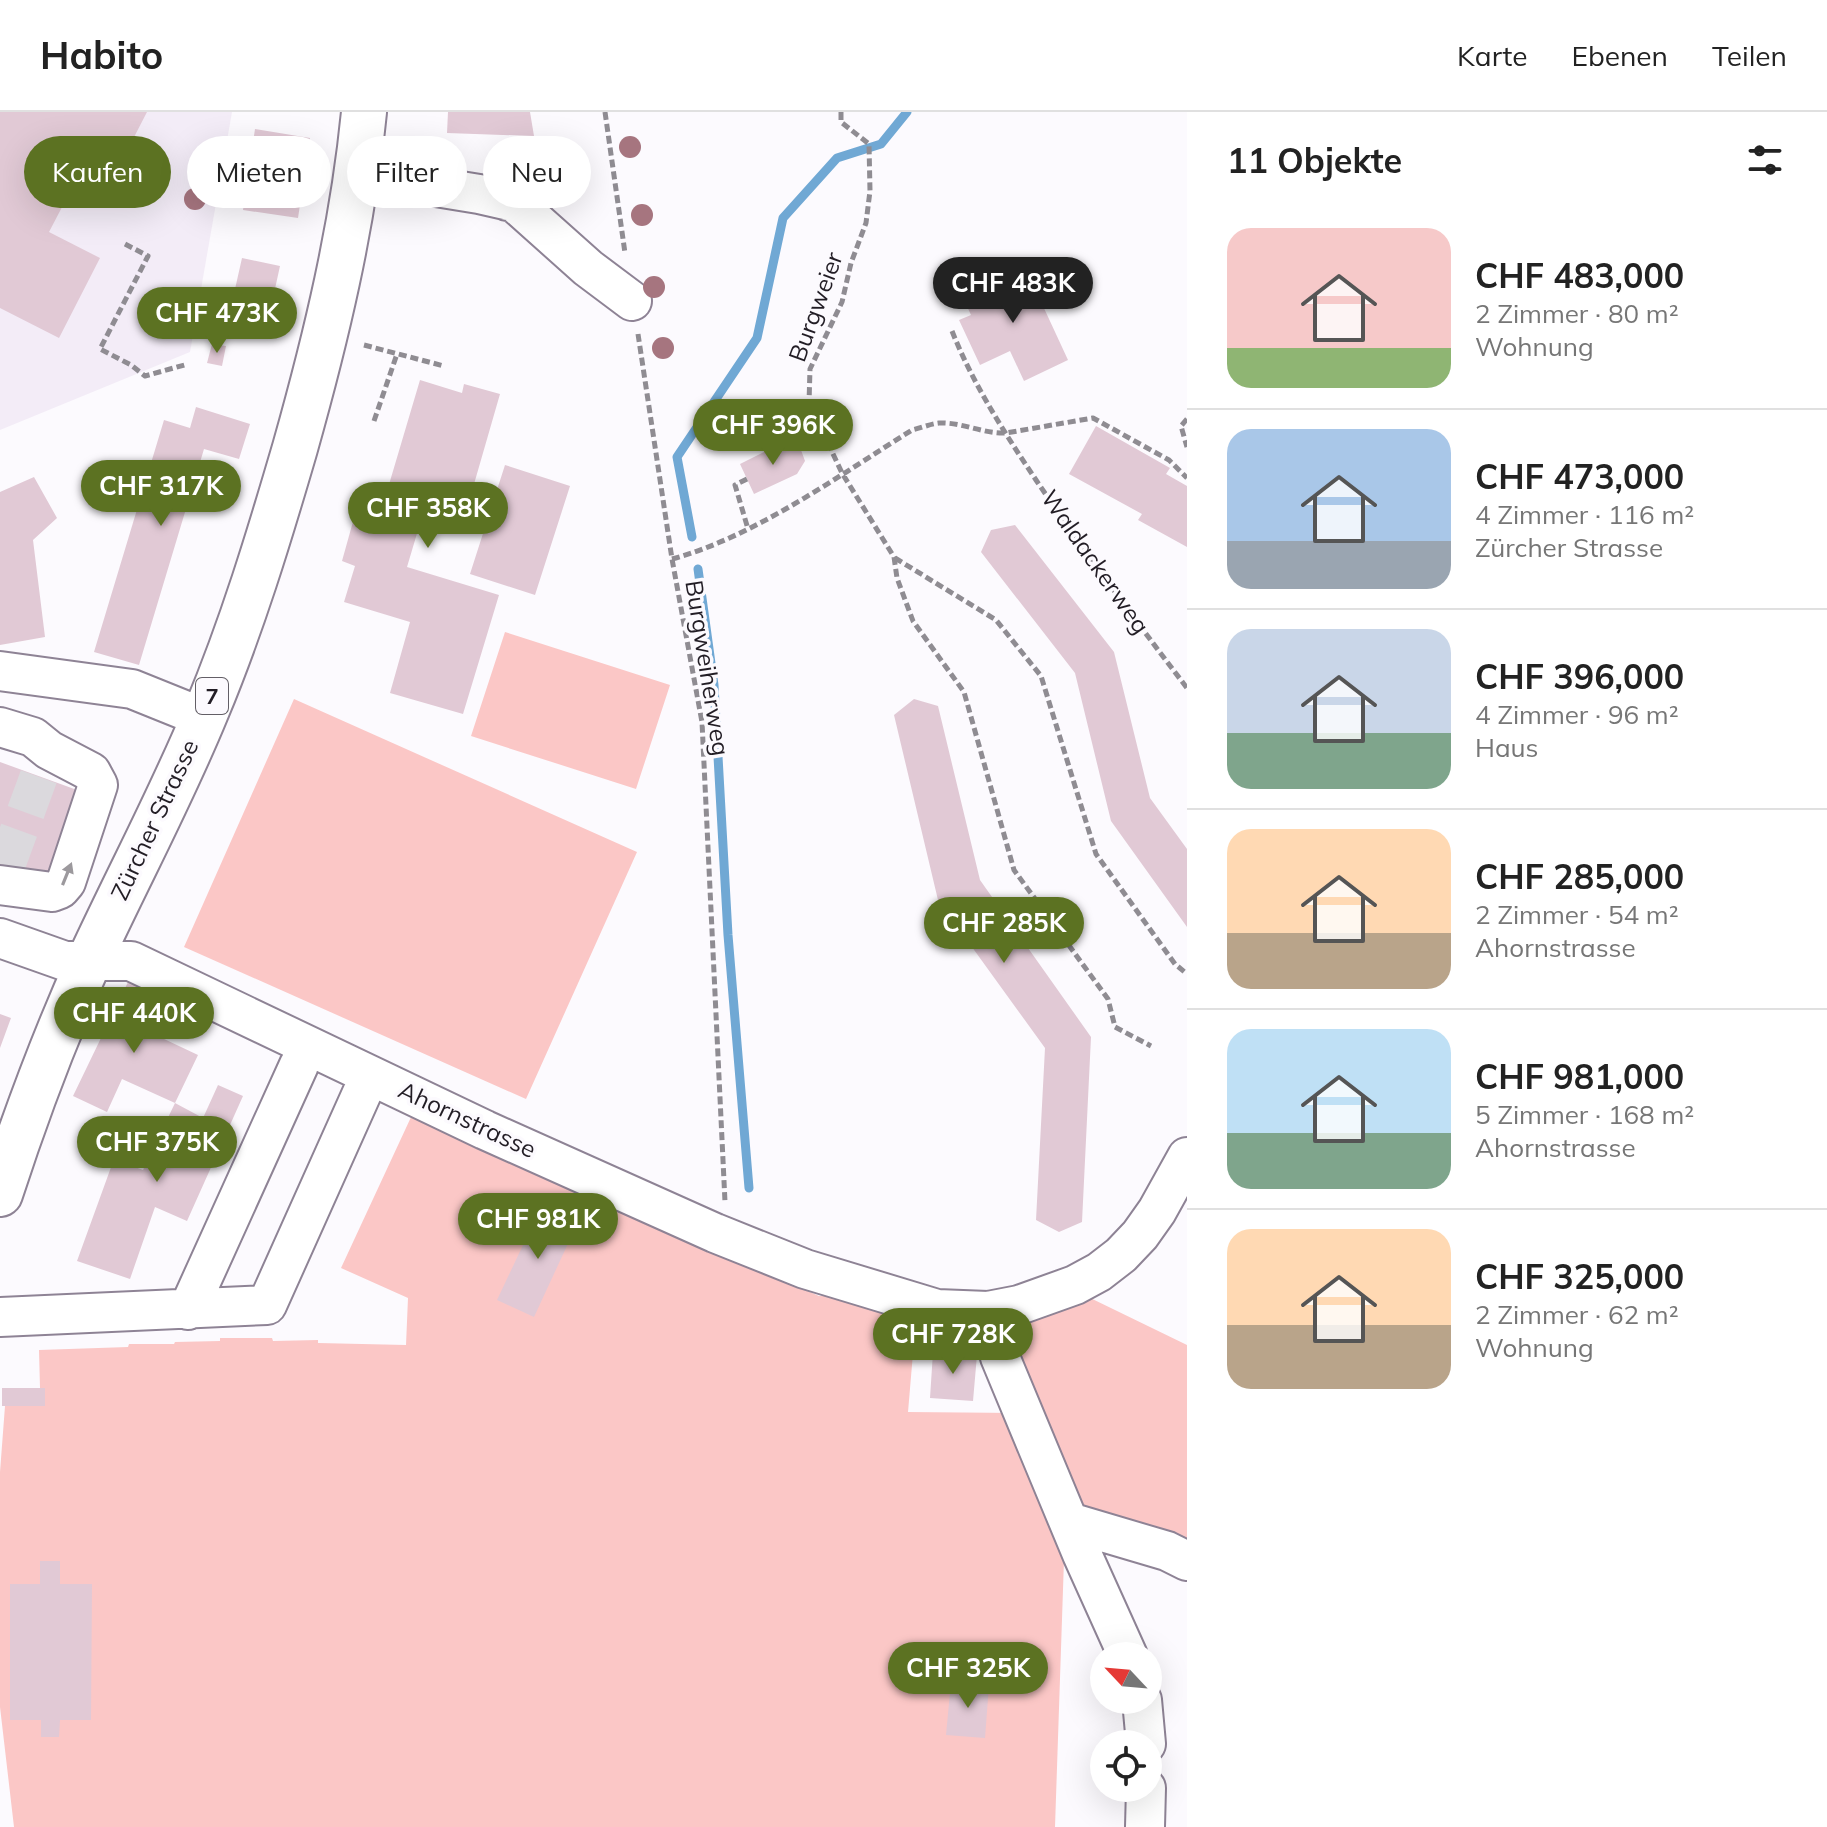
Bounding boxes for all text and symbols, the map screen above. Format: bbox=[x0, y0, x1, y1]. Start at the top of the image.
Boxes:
text: Habito bbox=[40, 31, 163, 79]
text: Karte bbox=[1457, 38, 1527, 73]
text: Ebenen bbox=[1571, 38, 1668, 73]
text: Teilen bbox=[1712, 38, 1787, 73]
chip: Kaufen bbox=[24, 136, 171, 208]
chip: Mieten bbox=[187, 136, 331, 208]
chip: Filter bbox=[347, 136, 467, 208]
chip: Neu bbox=[483, 136, 591, 208]
icon: filters bbox=[1743, 138, 1787, 182]
text: 11 Objekte bbox=[1227, 139, 1402, 182]
street label: Burgweier bbox=[781, 248, 849, 366]
text: CHF 483,000 bbox=[1475, 254, 1684, 297]
pin: CHF 483K bbox=[930, 257, 1096, 325]
icon: home bbox=[1291, 260, 1387, 356]
text: CHF 483K bbox=[951, 266, 1075, 299]
pin: CHF 473K bbox=[134, 287, 300, 355]
text: CHF 473K bbox=[155, 296, 279, 329]
text: 2 Zimmer · 80 m² bbox=[1475, 297, 1679, 330]
text: Wohnung bbox=[1475, 330, 1594, 363]
pin: CHF 396K bbox=[690, 399, 856, 467]
text: CHF 396K bbox=[711, 408, 835, 441]
text: CHF 473,000 bbox=[1475, 455, 1684, 498]
pin: CHF 317K bbox=[78, 460, 244, 528]
icon: home bbox=[1291, 461, 1387, 557]
text: CHF 317K bbox=[99, 469, 223, 502]
pin: CHF 358K bbox=[345, 482, 511, 550]
street label: Waldackerweg bbox=[1035, 484, 1157, 639]
text: CHF 358K bbox=[366, 491, 490, 524]
text: 4 Zimmer · 116 m² bbox=[1475, 498, 1694, 531]
text: Zürcher Strasse bbox=[1475, 531, 1663, 564]
street label: Burgweiherweg bbox=[679, 578, 737, 758]
text: CHF 396,000 bbox=[1475, 655, 1684, 698]
icon: home bbox=[1291, 661, 1387, 757]
road number: 7 bbox=[196, 678, 228, 714]
text: 4 Zimmer · 96 m² bbox=[1475, 698, 1679, 731]
text: Haus bbox=[1475, 731, 1538, 764]
street label: Zürcher Strasse bbox=[104, 735, 204, 905]
text: CHF 285,000 bbox=[1475, 855, 1684, 898]
icon: home bbox=[1291, 861, 1387, 957]
one-way arrow bbox=[61, 862, 74, 886]
pin: CHF 285K bbox=[921, 897, 1087, 965]
text: 2 Zimmer · 54 m² bbox=[1475, 898, 1679, 931]
text: CHF 285K bbox=[942, 906, 1066, 939]
text: Ahornstrasse bbox=[1475, 931, 1636, 964]
pin: CHF 440K bbox=[51, 987, 217, 1055]
text: CHF 440K bbox=[72, 996, 196, 1029]
text: CHF 981,000 bbox=[1475, 1055, 1684, 1098]
icon: home bbox=[1291, 1061, 1387, 1157]
street label: Ahornstrasse bbox=[394, 1074, 541, 1164]
text: 5 Zimmer · 168 m² bbox=[1475, 1098, 1694, 1131]
pin: CHF 375K bbox=[74, 1116, 240, 1184]
text: CHF 375K bbox=[95, 1125, 219, 1158]
text: Ahornstrasse bbox=[1475, 1131, 1636, 1164]
pin: CHF 981K bbox=[455, 1193, 621, 1261]
text: CHF 981K bbox=[476, 1202, 600, 1235]
text: CHF 325,000 bbox=[1475, 1255, 1684, 1298]
icon: home bbox=[1291, 1261, 1387, 1357]
text: 2 Zimmer · 62 m² bbox=[1475, 1298, 1679, 1331]
pin: CHF 728K bbox=[870, 1308, 1036, 1376]
text: CHF 728K bbox=[891, 1317, 1015, 1350]
text: Wohnung bbox=[1475, 1331, 1594, 1364]
pin: CHF 325K bbox=[885, 1642, 1051, 1710]
north arrow bbox=[1090, 1642, 1162, 1714]
map controls bbox=[1090, 1642, 1162, 1802]
text: CHF 325K bbox=[906, 1651, 1030, 1684]
button: locate bbox=[1090, 1730, 1162, 1802]

